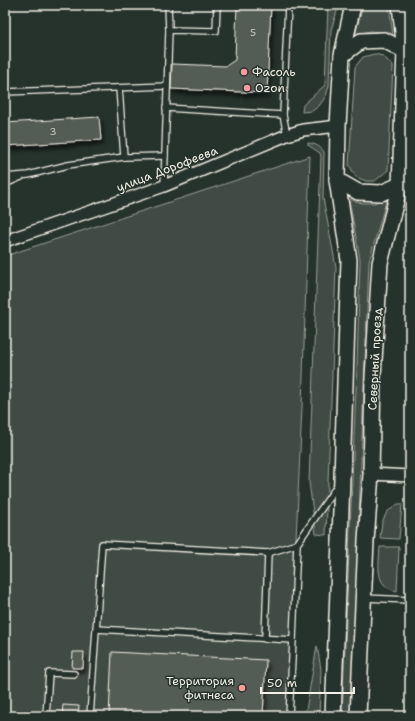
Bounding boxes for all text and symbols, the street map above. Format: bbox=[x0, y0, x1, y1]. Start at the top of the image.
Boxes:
house number: 5 bbox=[250, 26, 256, 39]
place label: Фасоль bbox=[252, 64, 296, 80]
marker: Фасоль bbox=[239, 67, 249, 77]
place label: Ozon bbox=[255, 80, 285, 96]
marker: Ozon bbox=[242, 83, 252, 93]
house number: 3 bbox=[50, 125, 57, 138]
street label: улица Дорофеева bbox=[114, 142, 220, 196]
street label: Северный проезд bbox=[364, 307, 386, 411]
scale bar bbox=[261, 669, 354, 695]
place label: Территория фитнеса bbox=[166, 673, 235, 703]
text: 50 m bbox=[267, 675, 297, 691]
marker: Территория фитнеса bbox=[237, 683, 247, 693]

